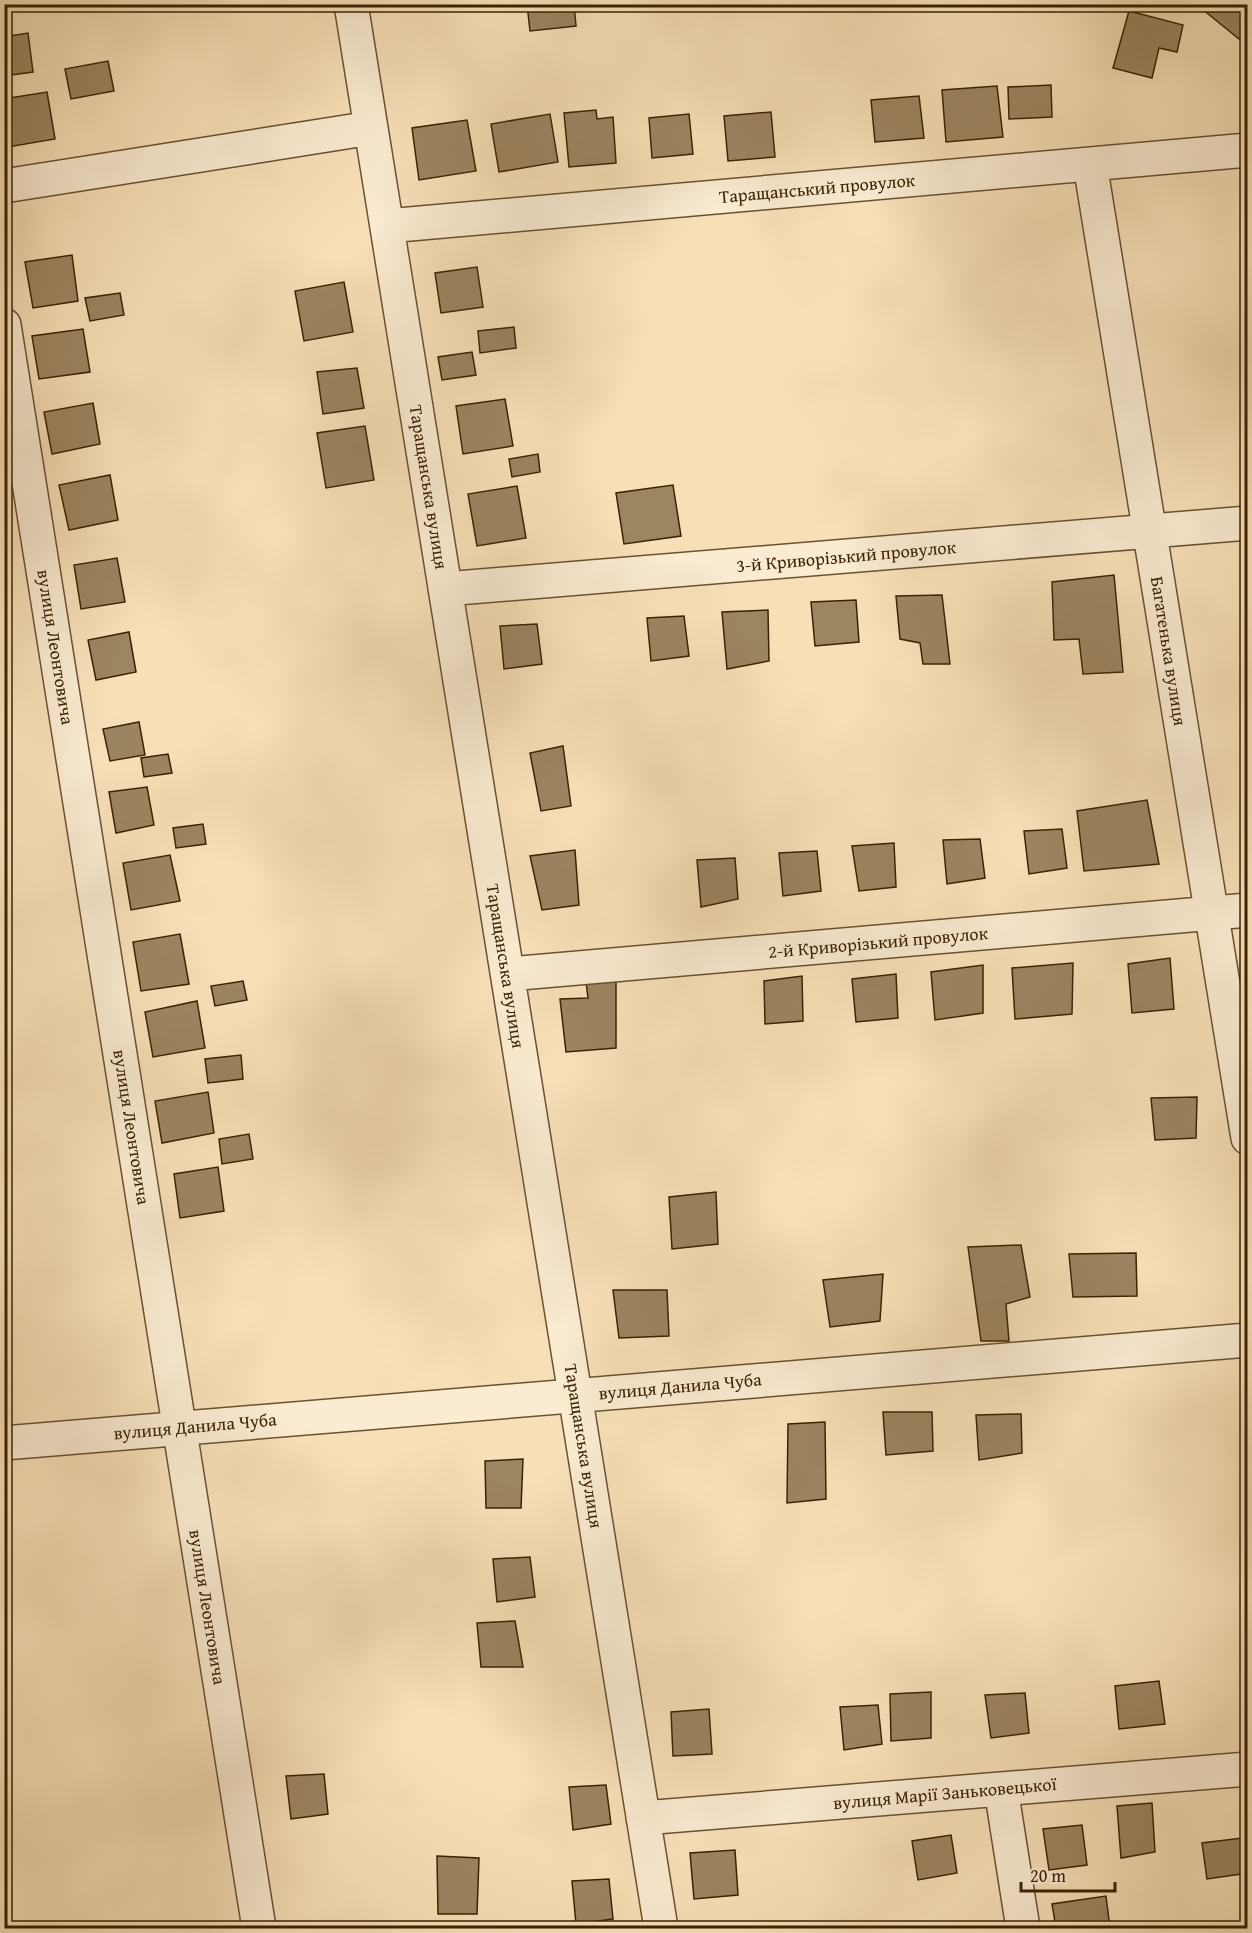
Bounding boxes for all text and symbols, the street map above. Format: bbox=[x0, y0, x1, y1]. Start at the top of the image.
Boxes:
street label: Таращанський провулок bbox=[718, 166, 917, 210]
street label: Таращанська вулиця bbox=[403, 403, 455, 571]
street label: 3-й Криворізький провулок bbox=[735, 533, 957, 579]
street label: вулиця Леонтовича bbox=[30, 567, 82, 727]
street label: Багатенька вулиця bbox=[1144, 574, 1194, 728]
street label: Таращанська вулиця bbox=[480, 882, 532, 1050]
street label: 2-й Криворізький провулок bbox=[767, 919, 989, 965]
street label: вулиця Леонтовича bbox=[106, 1047, 158, 1207]
street label: Таращанська вулиця bbox=[558, 1362, 610, 1530]
street label: вулиця Данила Чуба bbox=[597, 1365, 763, 1407]
street label: вулиця Данила Чуба bbox=[112, 1405, 278, 1447]
street label: вулиця Леонтовича bbox=[182, 1527, 234, 1687]
street label: вулиця Марії Заньковецької bbox=[832, 1770, 1058, 1816]
scale bar bbox=[1021, 1855, 1116, 1893]
text: 20 m bbox=[1030, 1862, 1066, 1889]

